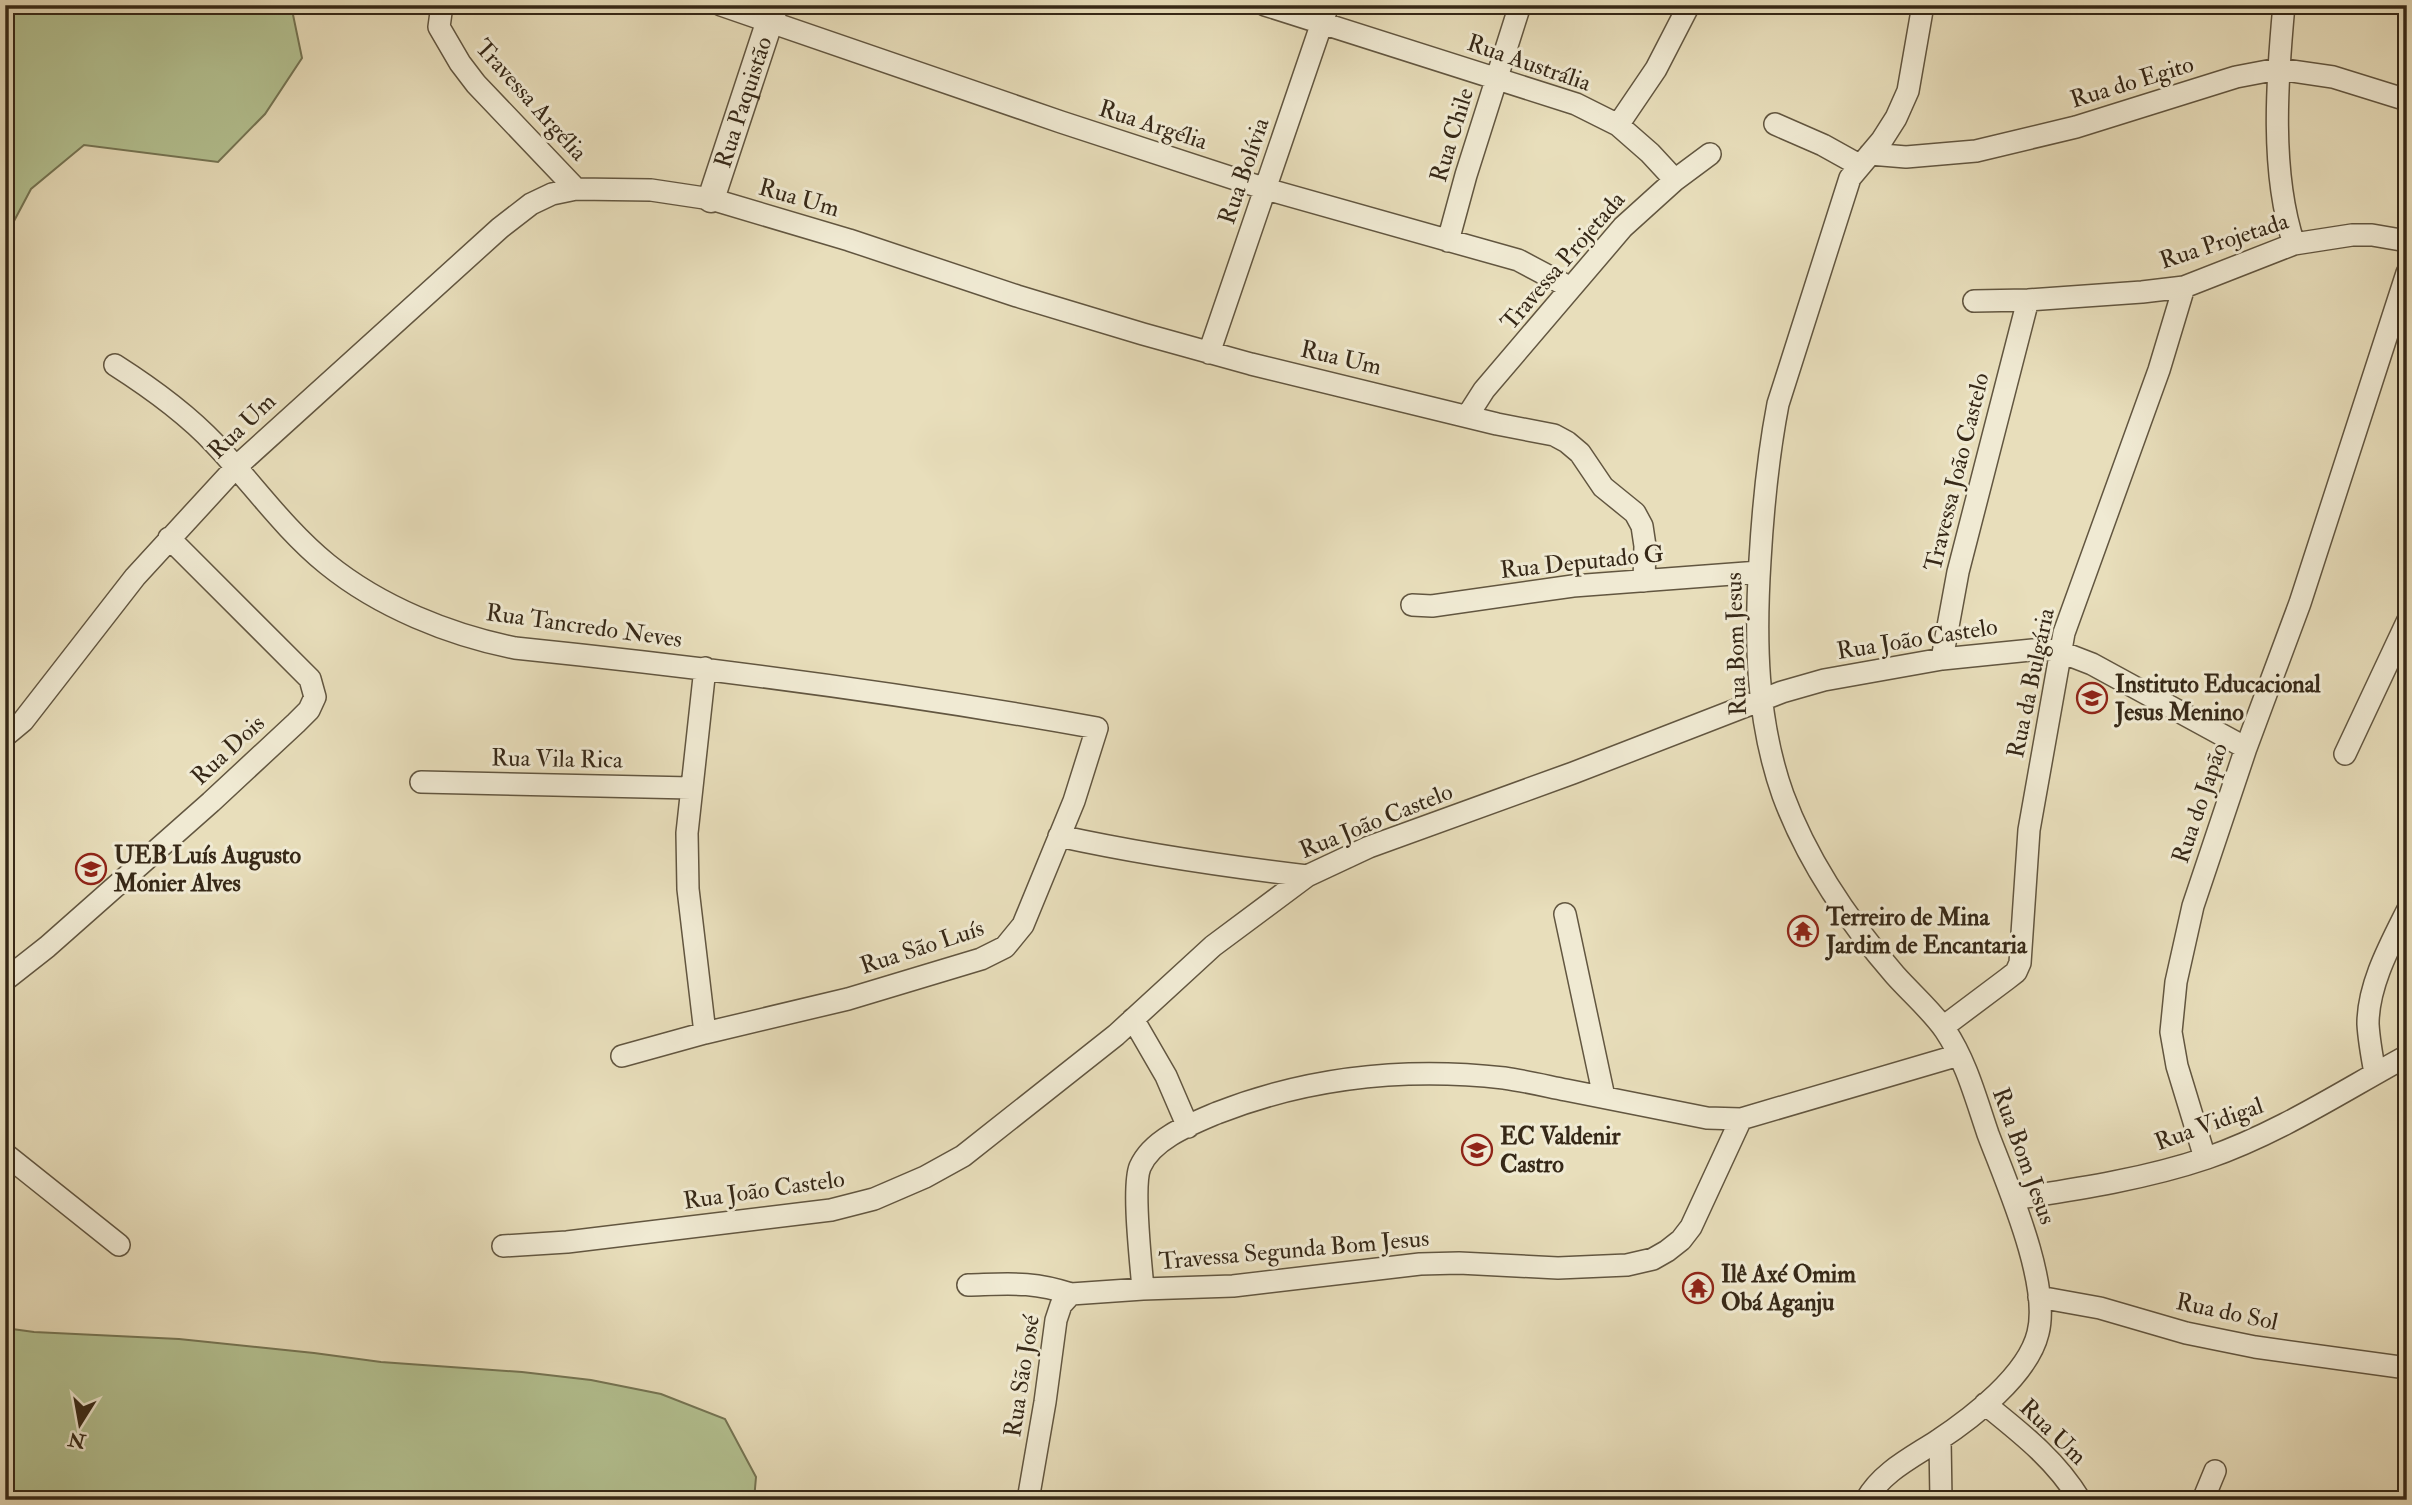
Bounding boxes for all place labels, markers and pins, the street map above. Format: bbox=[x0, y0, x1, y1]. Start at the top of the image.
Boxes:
place label: Instituto Educacional Jesus Menino bbox=[2114, 669, 2322, 728]
school or university icon: Instituto Educacional Jesus Menino bbox=[2075, 681, 2109, 715]
place label: UEB Luís Augusto Monier Alves bbox=[113, 840, 302, 899]
school or university icon: UEB Luís Augusto Monier Alves bbox=[74, 852, 108, 886]
place label: Terreiro de Mina Jardim de Encantaria bbox=[1825, 902, 2028, 961]
temple icon: Terreiro de Mina Jardim de Encantaria bbox=[1786, 914, 1820, 948]
place label: EC Valdenir Castro bbox=[1500, 1121, 1621, 1180]
school or university icon: EC Valdenir Castro bbox=[1460, 1133, 1494, 1167]
place label: Ilê Axé Omim Obá Aganju bbox=[1721, 1259, 1856, 1318]
temple icon: Ilê Axé Omim Obá Aganju bbox=[1681, 1271, 1715, 1305]

